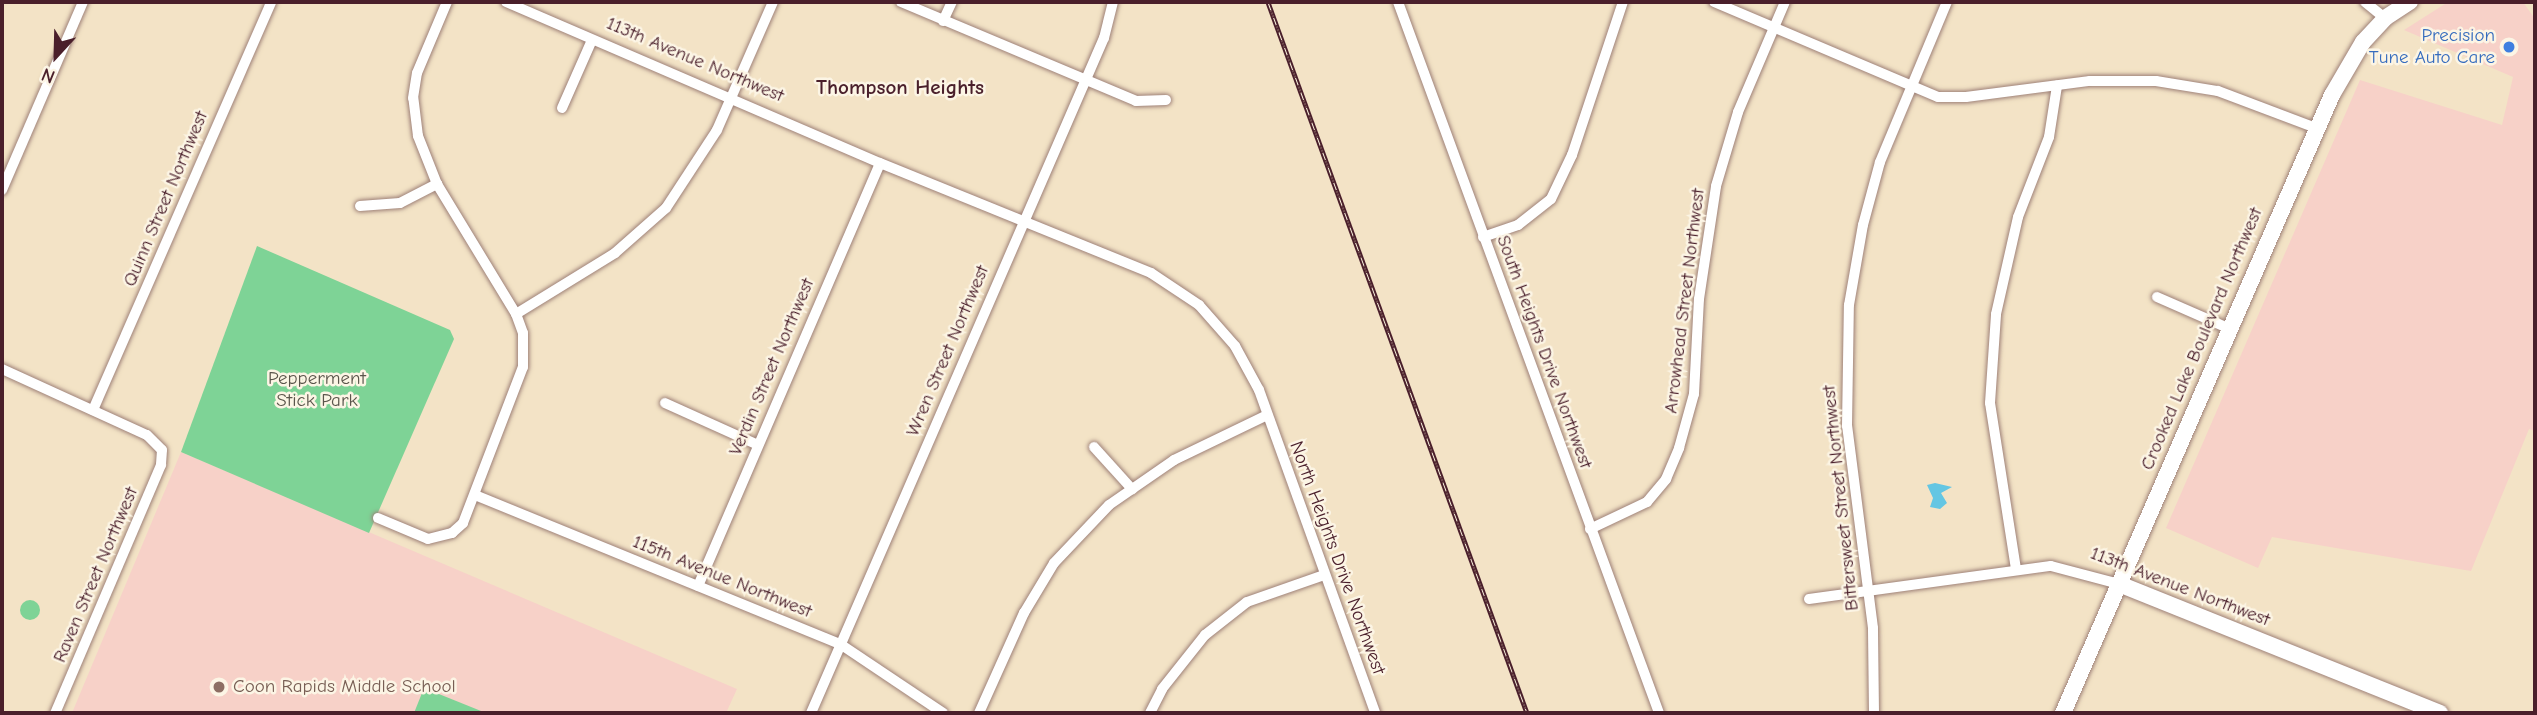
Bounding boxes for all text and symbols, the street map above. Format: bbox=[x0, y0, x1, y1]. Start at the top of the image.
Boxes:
street label: 113th Avenue Northwest bbox=[603, 12, 787, 108]
north arrow bbox=[21, 21, 91, 91]
place label: Precision Tune Auto Care bbox=[2369, 25, 2495, 69]
marker: Precision Tune Auto Care bbox=[2501, 39, 2517, 55]
text: N bbox=[38, 63, 58, 88]
district label: Thompson Heights bbox=[816, 74, 984, 100]
street label: Quinn Street Northwest bbox=[119, 108, 213, 290]
street label: Arrowhead Street Northwest bbox=[1660, 187, 1710, 415]
street label: Crooked Lake Boulevard Northwest bbox=[2136, 204, 2268, 474]
street label: South Heights Drive Northwest bbox=[1491, 232, 1597, 472]
street label: Wren Street Northwest bbox=[902, 262, 994, 440]
street label: Verdin Street Northwest bbox=[724, 275, 820, 459]
park label: Pepperment Stick Park bbox=[268, 368, 366, 412]
street label: Bittersweet Street Northwest bbox=[1818, 384, 1864, 612]
street label: North Heights Drive Northwest bbox=[1284, 438, 1390, 678]
street label: Raven Street Northwest bbox=[49, 484, 143, 666]
street label: 115th Avenue Northwest bbox=[629, 531, 815, 623]
street label: 113th Avenue Northwest bbox=[2087, 542, 2273, 632]
place label: Coon Rapids Middle School bbox=[233, 676, 456, 698]
marker: Coon Rapids Middle School bbox=[211, 679, 227, 695]

